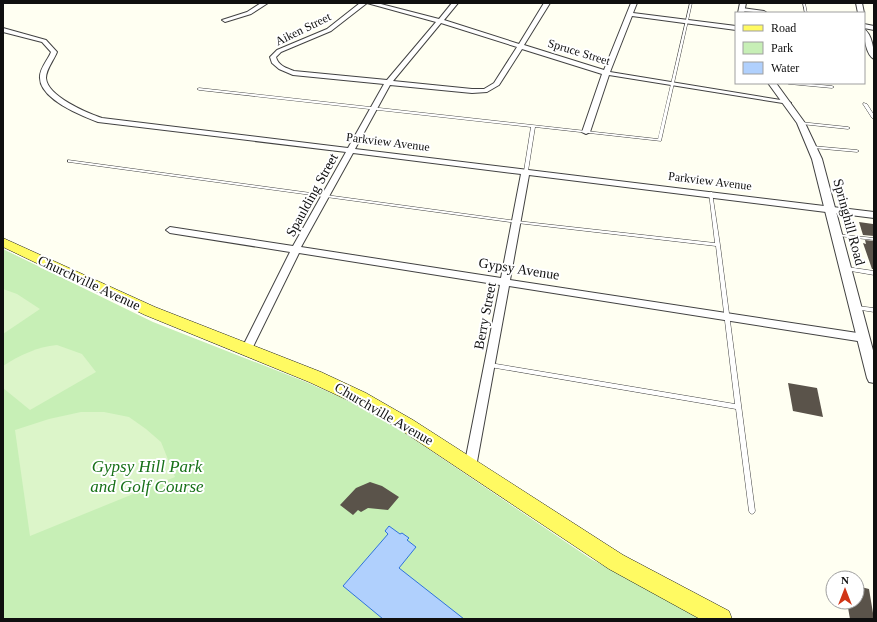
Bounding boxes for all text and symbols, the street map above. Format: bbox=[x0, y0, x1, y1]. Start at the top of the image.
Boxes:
street label: Aiken Street bbox=[273, 9, 334, 49]
legend bbox=[735, 12, 865, 84]
text: Road bbox=[771, 21, 796, 35]
street label: Spruce Street bbox=[546, 36, 612, 68]
text: Park bbox=[771, 41, 793, 55]
text: Water bbox=[771, 61, 799, 75]
street label: Parkview Avenue bbox=[345, 130, 431, 154]
street label: Spaulding Street bbox=[283, 151, 341, 239]
street label: Parkview Avenue bbox=[667, 169, 753, 193]
street label: Springhill Road bbox=[830, 177, 868, 267]
street label: Churchville Avenue bbox=[35, 253, 143, 313]
street label: Gypsy Avenue bbox=[477, 255, 561, 283]
street label: Berry Street bbox=[471, 281, 499, 351]
street label: Churchville Avenue bbox=[332, 380, 436, 448]
park label: Gypsy Hill Park and Golf Course bbox=[90, 457, 204, 496]
north arrow bbox=[825, 570, 865, 610]
text: N bbox=[841, 574, 849, 586]

